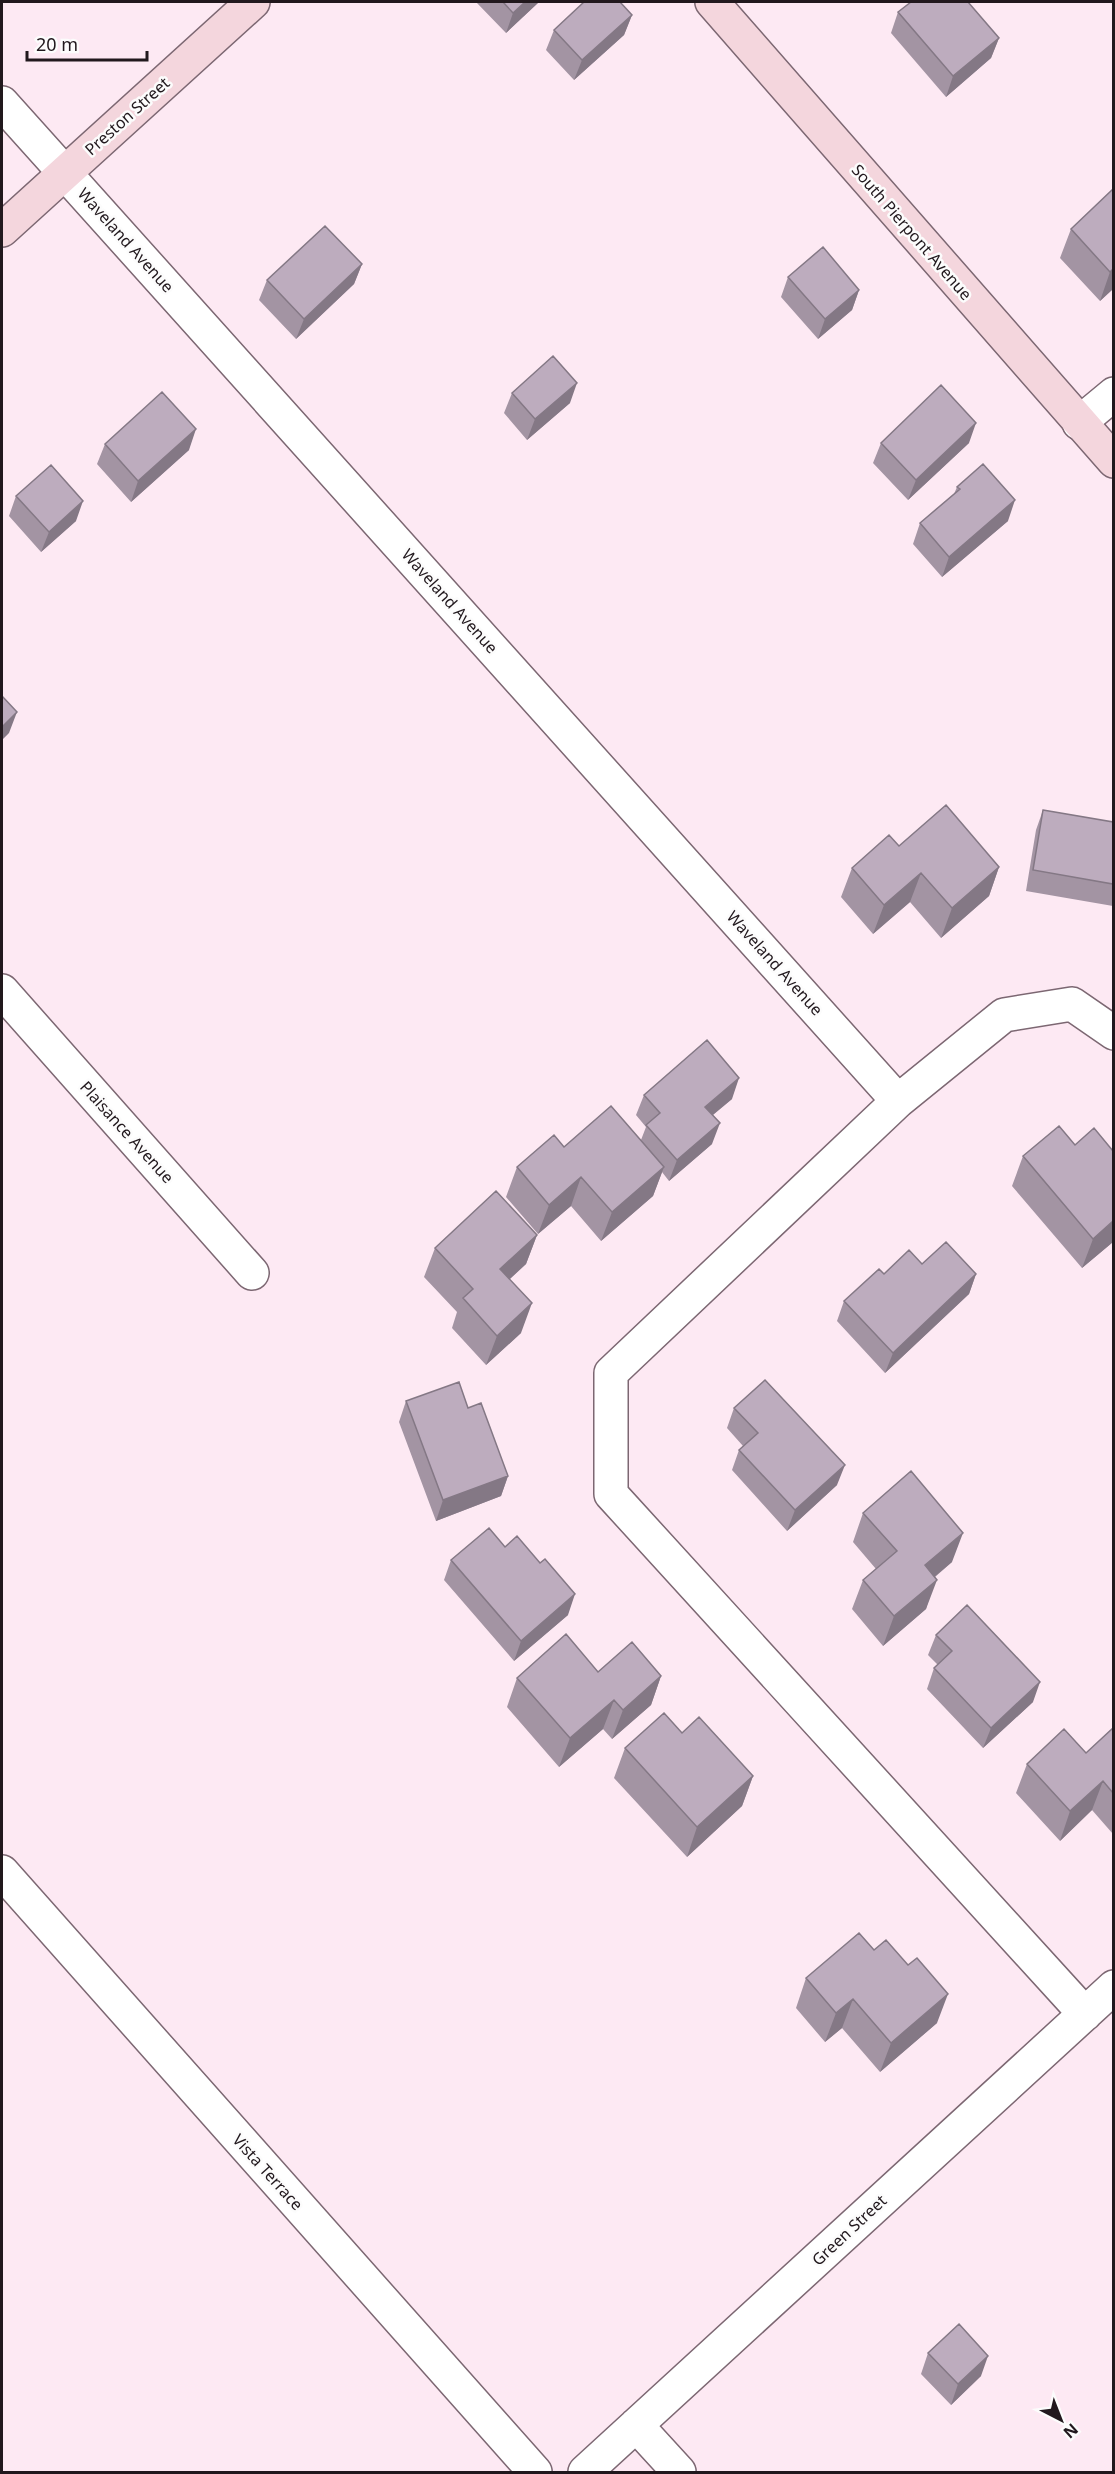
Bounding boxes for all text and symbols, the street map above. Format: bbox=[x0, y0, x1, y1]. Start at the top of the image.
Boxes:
scale bar bbox=[27, 24, 147, 62]
text: 20 m bbox=[36, 32, 78, 56]
street label: Preston Street bbox=[80, 72, 174, 160]
street label: South Pierpont Avenue bbox=[847, 159, 977, 305]
street label: Waveland Avenue bbox=[73, 183, 179, 297]
street label: Waveland Avenue bbox=[397, 544, 503, 658]
street label: Waveland Avenue bbox=[722, 906, 828, 1020]
street label: Plaisance Avenue bbox=[75, 1076, 179, 1188]
street label: Vista Terrace bbox=[228, 2129, 308, 2215]
street label: Green Street bbox=[807, 2190, 891, 2270]
north arrow bbox=[1031, 2390, 1091, 2450]
text: N bbox=[1059, 2419, 1083, 2444]

